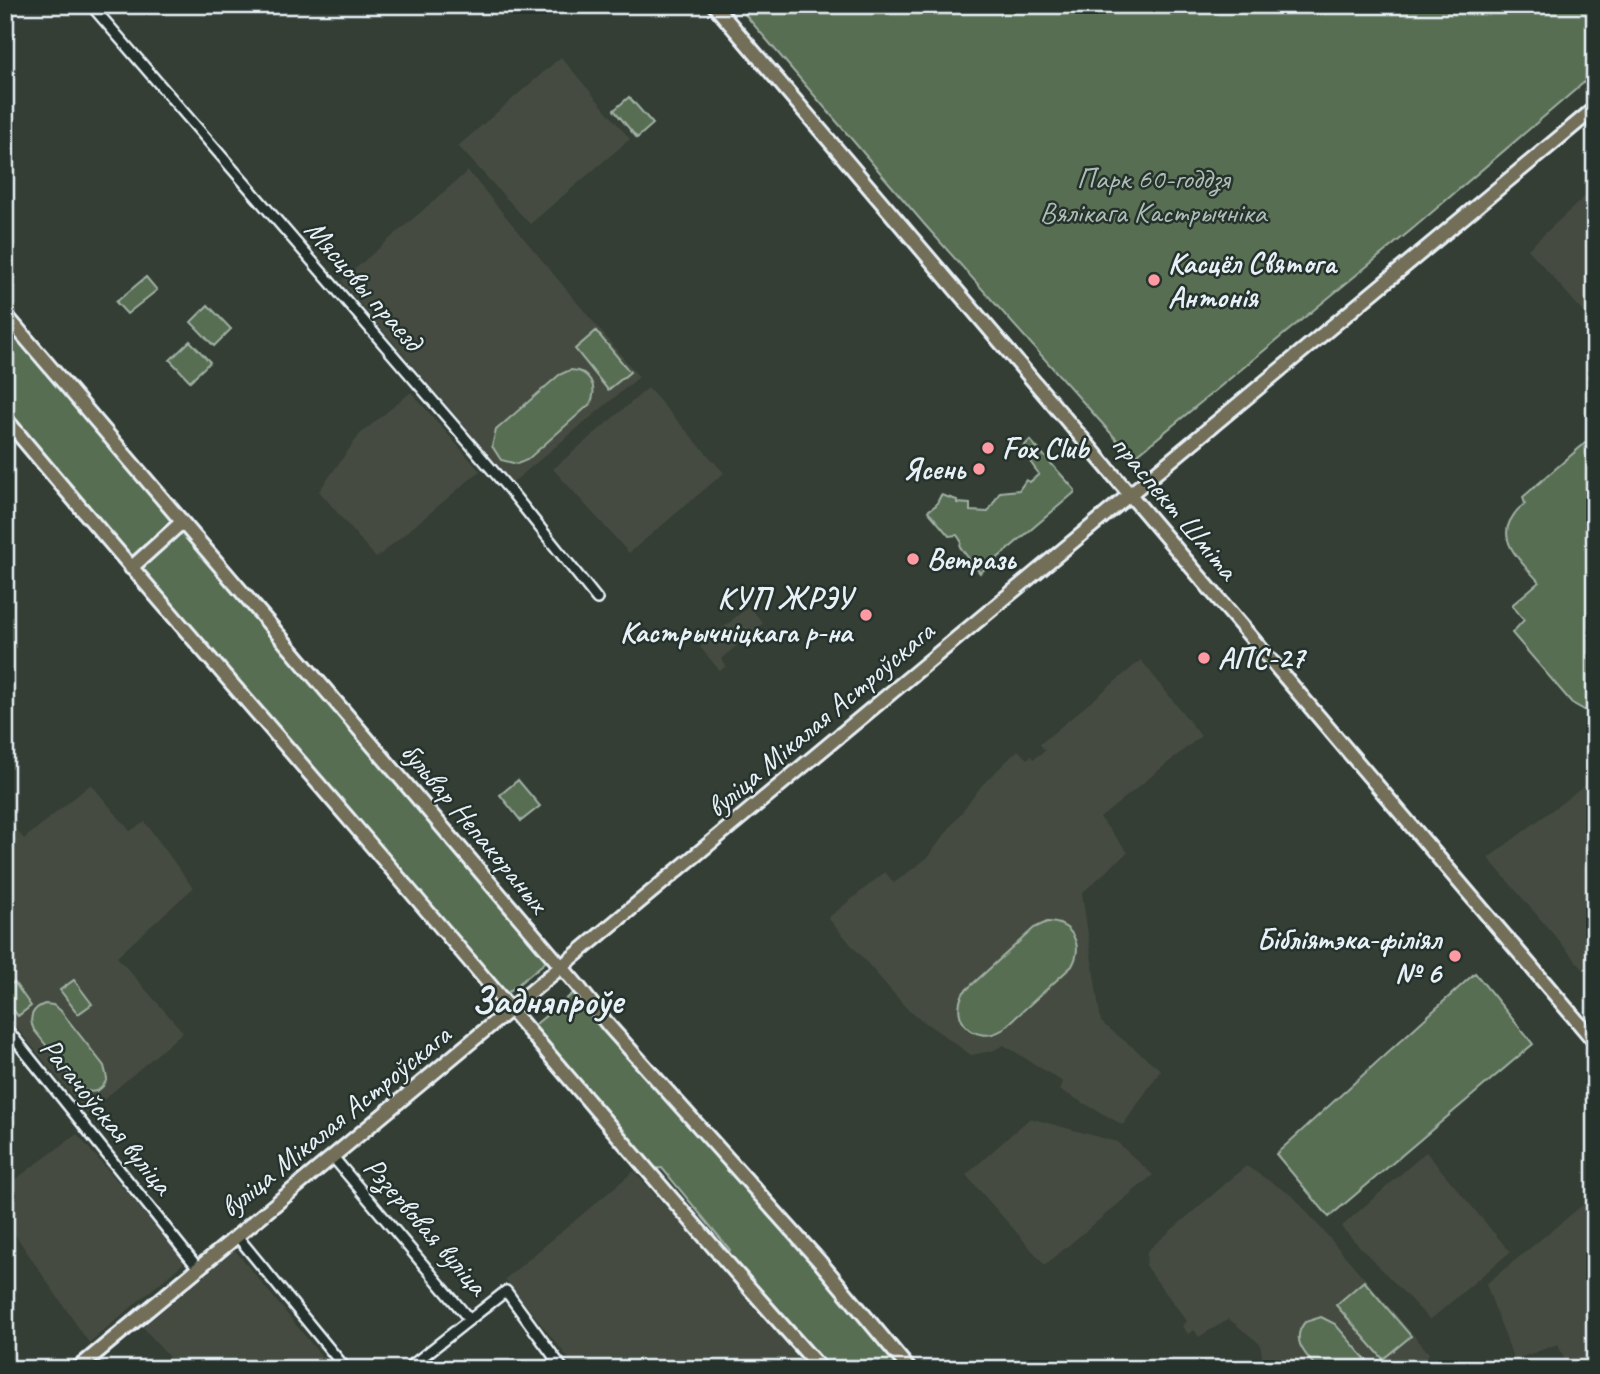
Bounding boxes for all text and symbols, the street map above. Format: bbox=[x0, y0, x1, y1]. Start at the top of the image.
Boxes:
park label: Парк 60-годдзя Вялікага Кастрычніка bbox=[1040, 159, 1268, 231]
street label: Мясцовы праезд bbox=[296, 211, 433, 361]
place label: Касцёл Святога Антонія bbox=[1168, 244, 1339, 316]
marker: Касцёл Святога Антонія bbox=[1146, 272, 1162, 288]
street label: праспект Шміта bbox=[1103, 426, 1248, 589]
place label: Fox Club bbox=[1002, 429, 1091, 467]
marker: Fox Club bbox=[980, 440, 996, 456]
place label: Ясень bbox=[903, 450, 967, 488]
marker: Ясень bbox=[971, 461, 987, 477]
place label: Ветразь bbox=[927, 540, 1017, 578]
marker: Ветразь bbox=[905, 551, 921, 567]
place label: КУП ЖРЭУ Кастрычніцкага р-на bbox=[620, 579, 857, 651]
marker: КУП ЖРЭУ Кастрычніцкага р-на bbox=[858, 607, 874, 623]
street label: вуліца Мікалая Астроўскага bbox=[698, 611, 943, 826]
place label: АПС-27 bbox=[1218, 639, 1308, 677]
marker: АПС-27 bbox=[1196, 650, 1212, 666]
street label: бульвар Непакораных bbox=[393, 734, 559, 922]
place label: Бібліятэка-філіял № 6 bbox=[1257, 920, 1444, 992]
marker: Бібліятэка-філіял № 6 bbox=[1447, 948, 1463, 964]
district label: Задняпроўе bbox=[472, 977, 626, 1024]
street label: вуліца Мікалая Астроўскага bbox=[212, 1015, 460, 1226]
street label: Рагачоўская вуліца bbox=[32, 1030, 183, 1204]
street label: Рэзервовая вуліца bbox=[355, 1149, 498, 1305]

